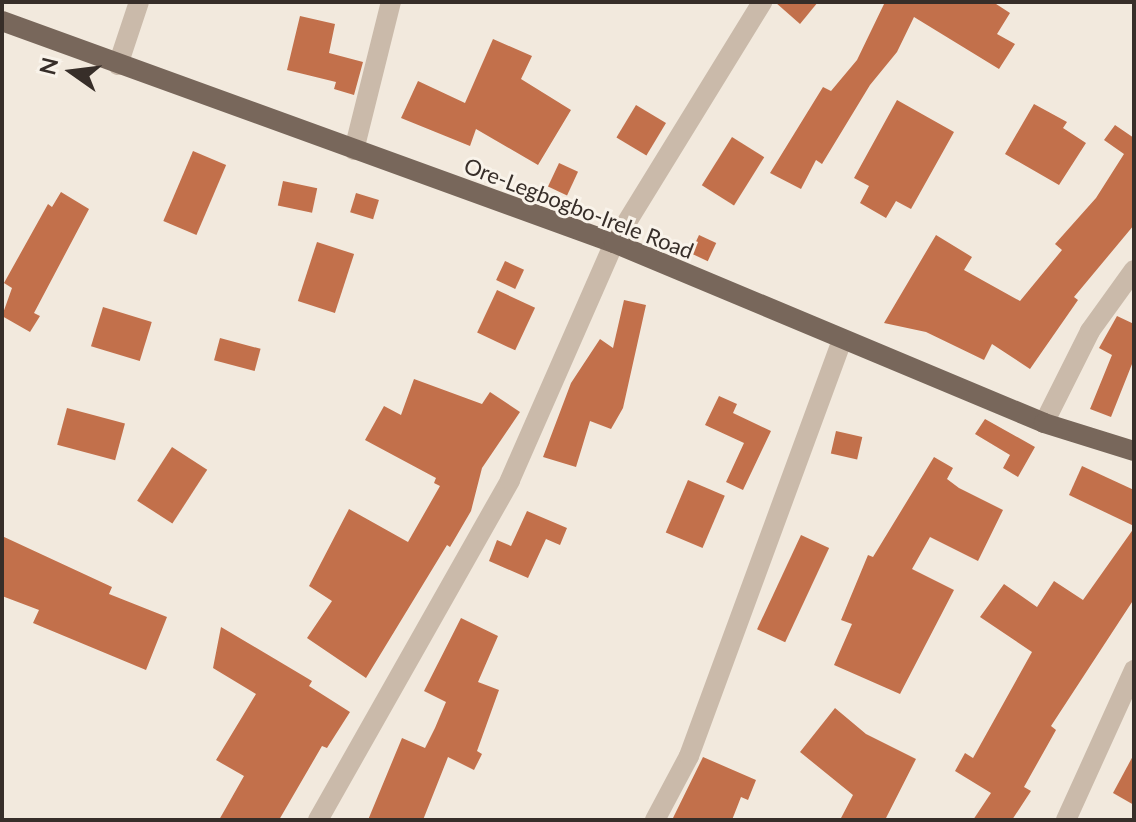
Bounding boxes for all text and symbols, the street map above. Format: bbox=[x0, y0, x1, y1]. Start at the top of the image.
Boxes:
north arrow bbox=[32, 32, 112, 112]
text: N bbox=[33, 55, 63, 78]
street label: Ore-Legbogbo-Irele Road bbox=[460, 152, 698, 264]

